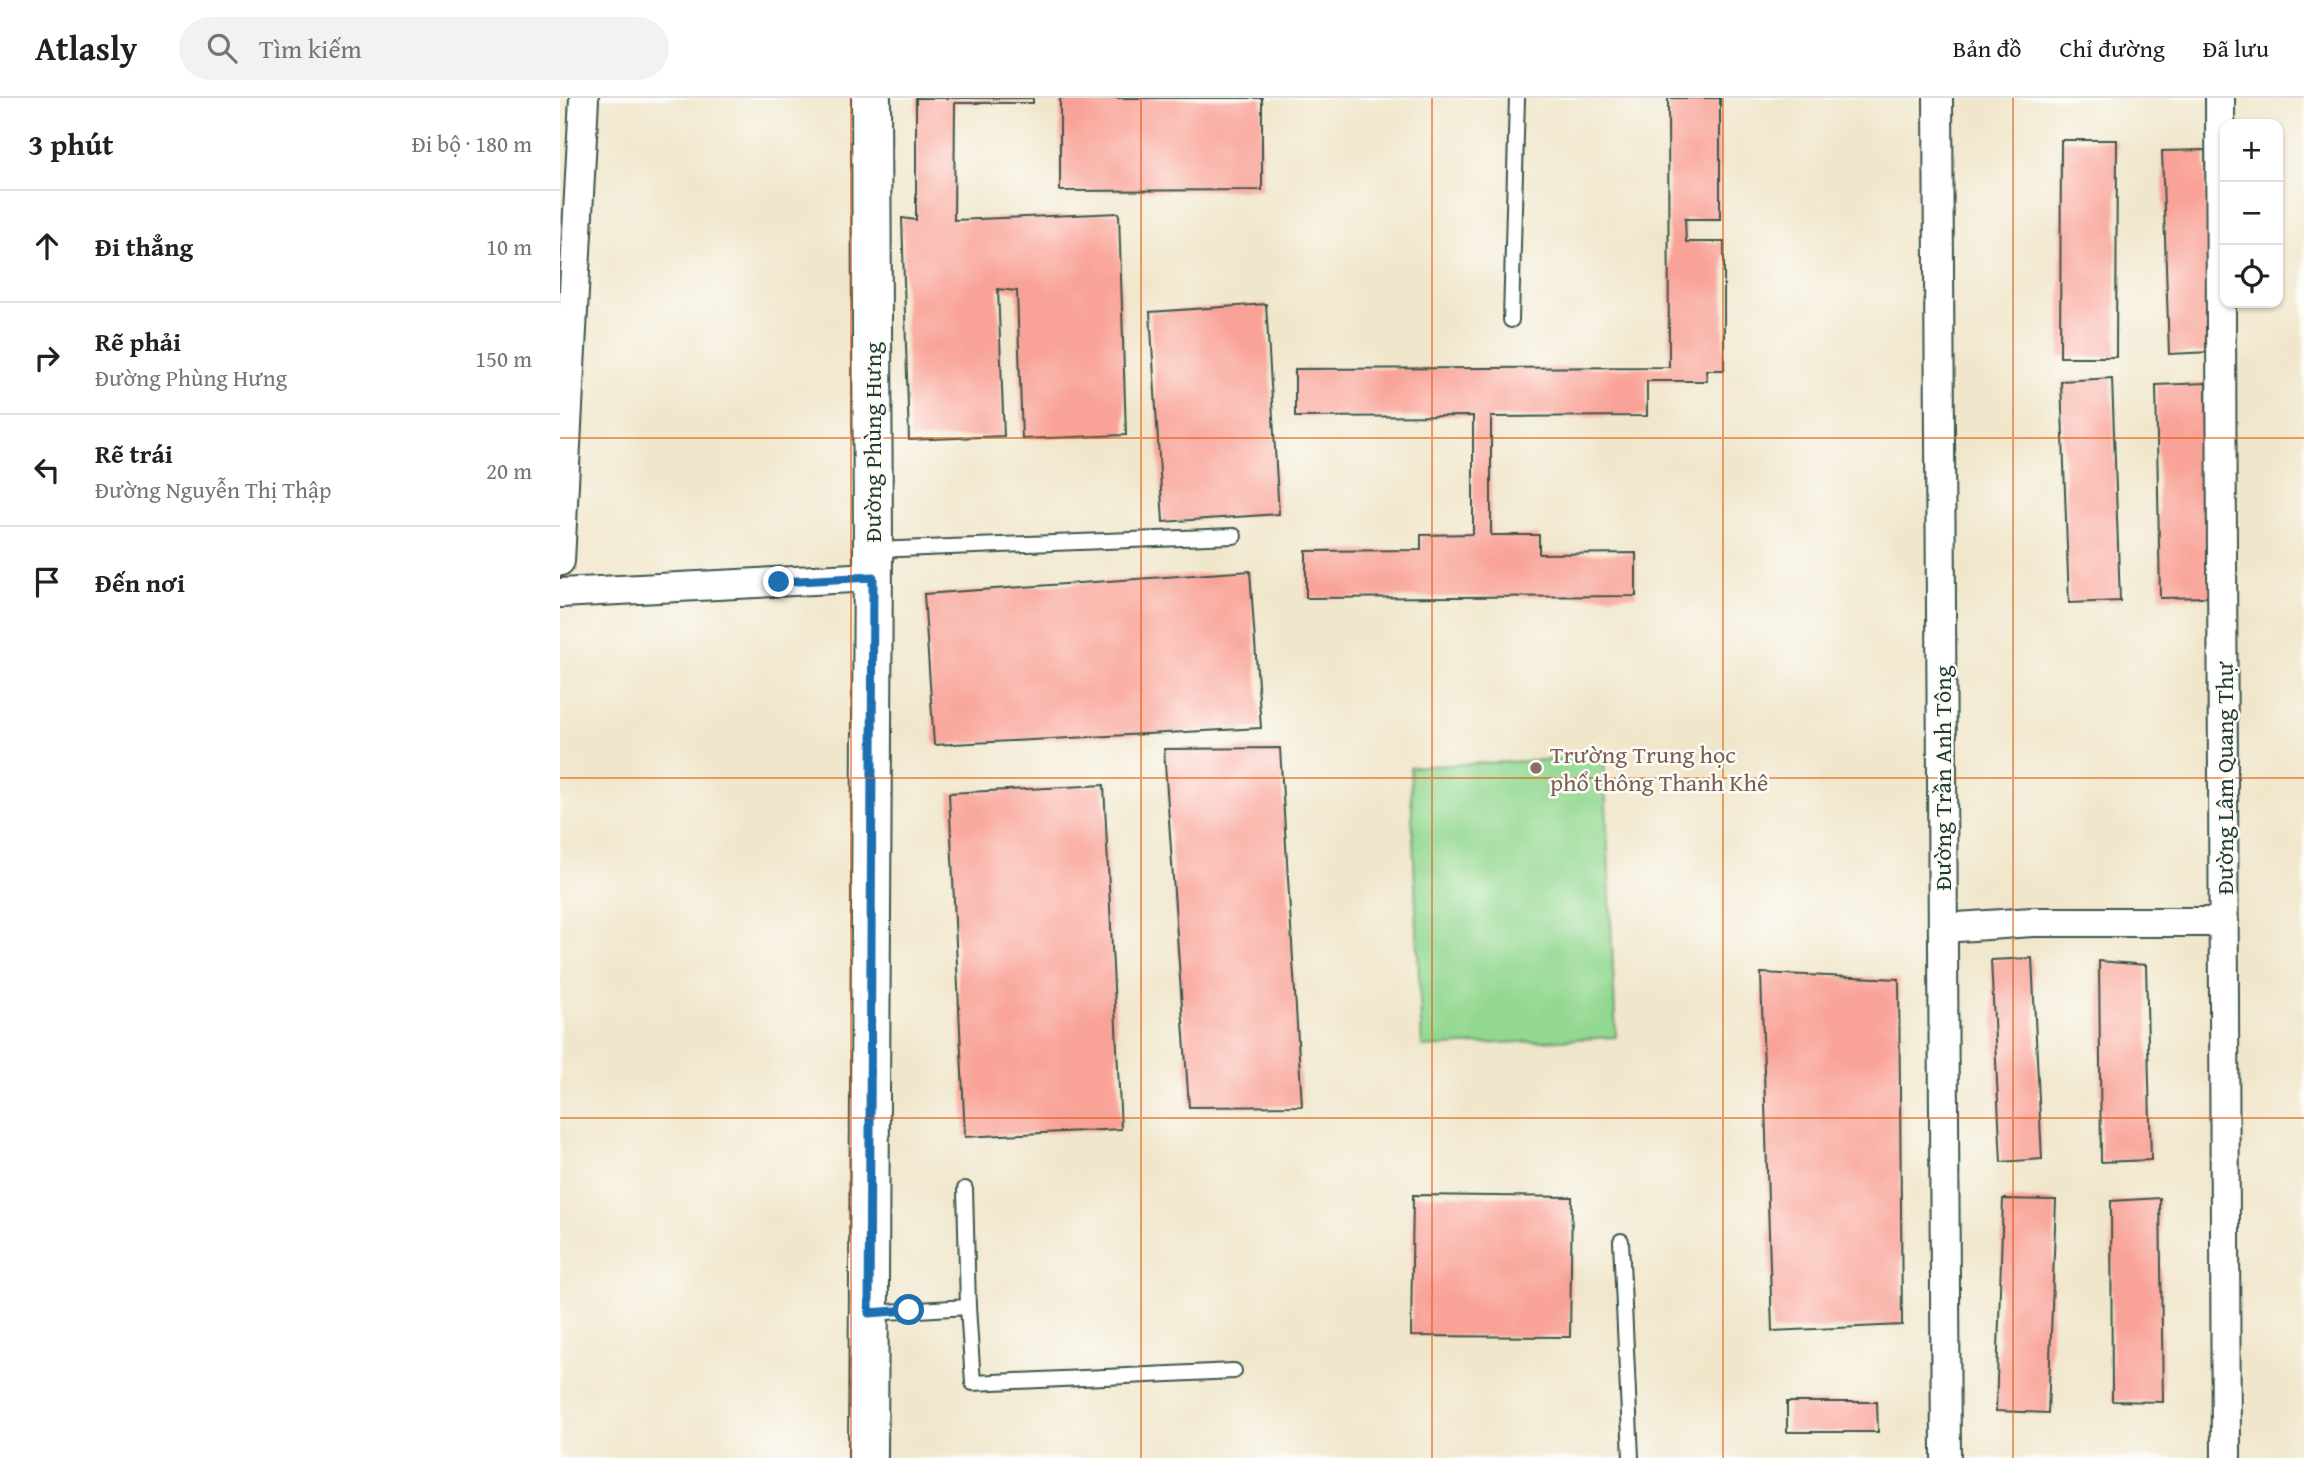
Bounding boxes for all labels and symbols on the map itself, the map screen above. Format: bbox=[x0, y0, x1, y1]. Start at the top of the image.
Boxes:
street label: Đường Phùng Hưng bbox=[855, 342, 890, 542]
route end bbox=[763, 566, 794, 597]
street label: Đường Lâm Quang Thự bbox=[2207, 660, 2242, 895]
street label: Đường Trần Anh Tông bbox=[1925, 665, 1960, 891]
place label: Trường Trung học phổ thông Thanh Khê bbox=[1550, 737, 1768, 800]
marker: Trường Trung học phổ thông Thanh Khê bbox=[1528, 760, 1544, 776]
route start bbox=[893, 1294, 924, 1325]

